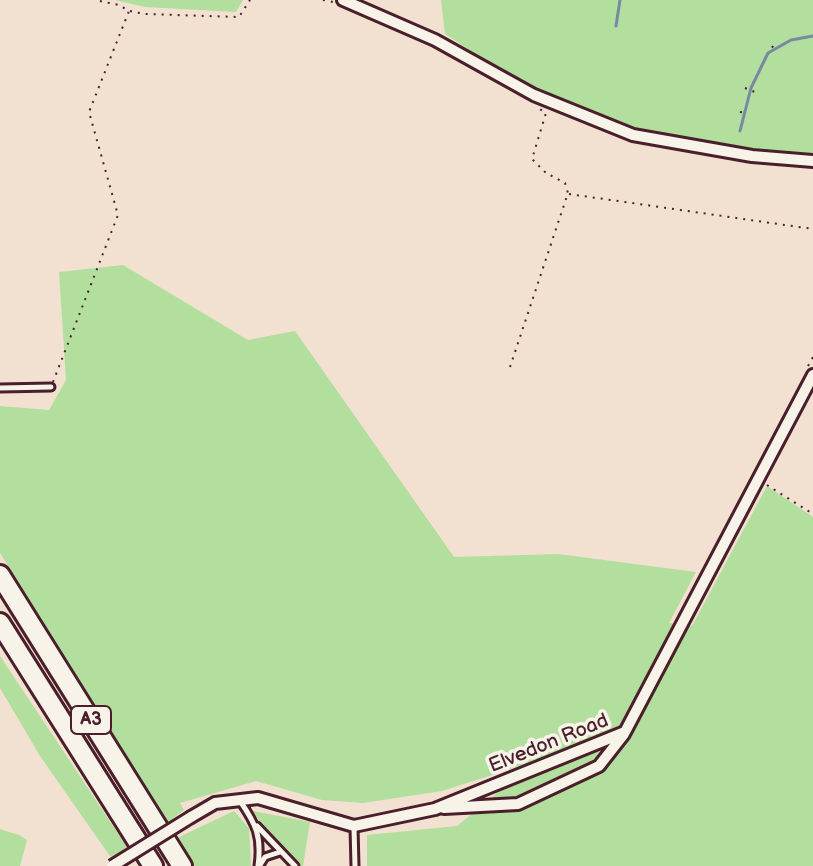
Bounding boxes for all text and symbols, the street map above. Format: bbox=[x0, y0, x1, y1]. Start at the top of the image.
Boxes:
road number: A3 bbox=[71, 706, 111, 734]
street label: Elvedon Road bbox=[486, 709, 612, 779]

